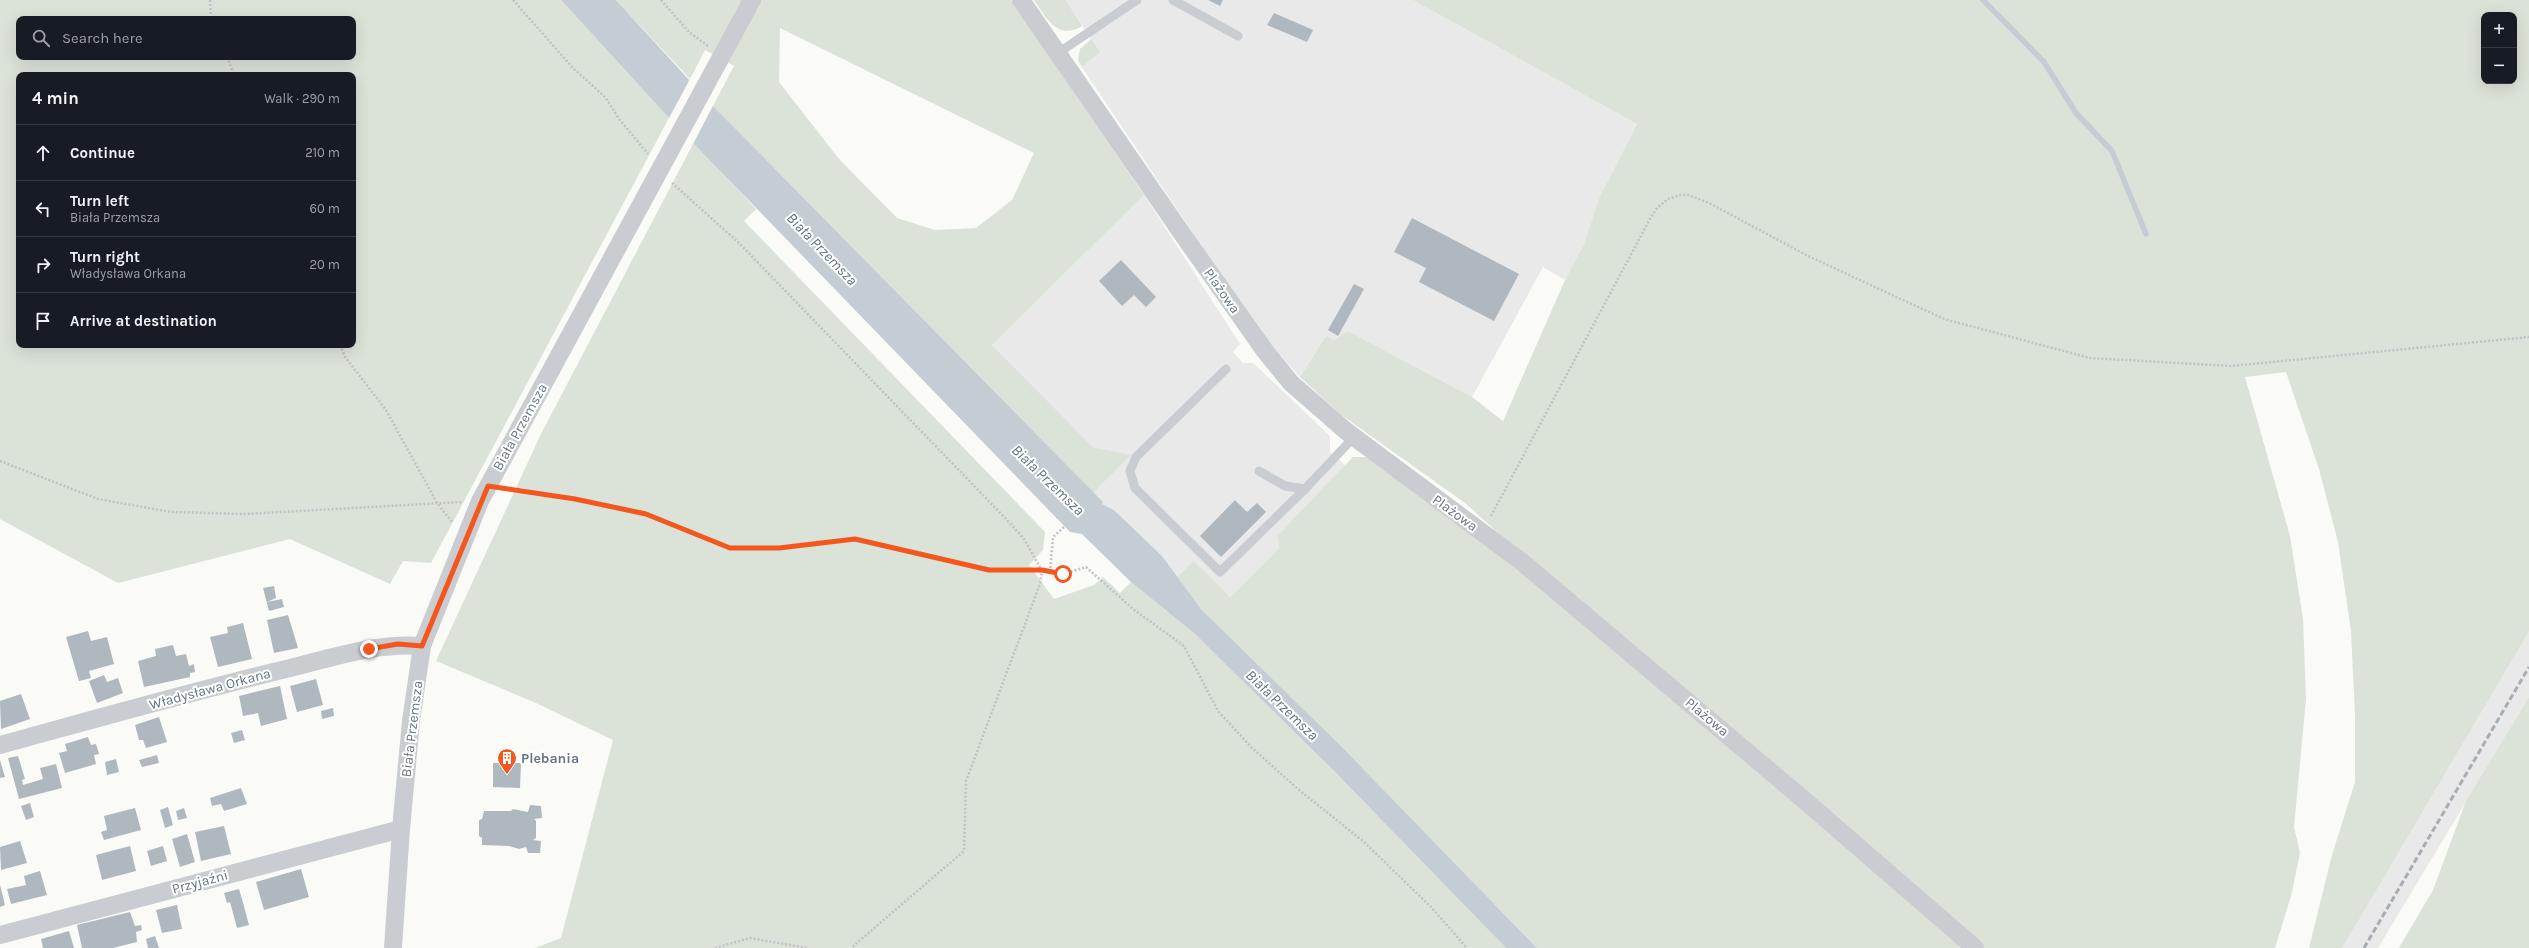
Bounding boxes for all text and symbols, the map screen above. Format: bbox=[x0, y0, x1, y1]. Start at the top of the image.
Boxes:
map controls bbox=[2481, 12, 2517, 84]
button: + bbox=[2481, 12, 2517, 48]
search box bbox=[16, 16, 356, 60]
icon: search bbox=[30, 27, 52, 49]
text: Search here bbox=[62, 29, 143, 47]
button: − bbox=[2481, 48, 2517, 84]
text: 4 min bbox=[32, 88, 79, 108]
text: Walk · 290 m bbox=[264, 91, 340, 106]
icon: ahead bbox=[32, 142, 54, 164]
text: Continue bbox=[70, 144, 135, 162]
text: 210 m bbox=[305, 145, 340, 160]
text: Turn left bbox=[70, 192, 129, 210]
icon: left bbox=[32, 198, 54, 220]
text: 60 m bbox=[310, 201, 340, 216]
water label: Biała Przemsza bbox=[783, 209, 861, 289]
text: Biała Przemsza bbox=[70, 210, 160, 225]
text: Turn right bbox=[70, 248, 140, 266]
icon: right bbox=[32, 254, 54, 276]
text: 20 m bbox=[310, 257, 340, 272]
street label: Plażowa bbox=[1200, 265, 1244, 317]
text: Władysława Orkana bbox=[70, 266, 186, 281]
icon: arrive bbox=[32, 310, 54, 332]
text: Arrive at destination bbox=[70, 312, 217, 330]
street label: Biała Przemsza bbox=[489, 380, 551, 474]
water label: Biała Przemsza bbox=[1008, 441, 1088, 519]
street label: Plażowa bbox=[1429, 491, 1481, 535]
route start bbox=[1054, 565, 1072, 583]
route end bbox=[360, 640, 378, 658]
street label: Władysława Orkana bbox=[147, 665, 273, 713]
water label: Biała Przemsza bbox=[1242, 666, 1322, 744]
street label: Biała Przemsza bbox=[398, 680, 426, 778]
street label: Plażowa bbox=[1682, 694, 1732, 740]
building icon: Plebania bbox=[496, 747, 518, 775]
place label: Plebania bbox=[521, 750, 579, 767]
street label: Przyjaźni bbox=[170, 866, 230, 898]

